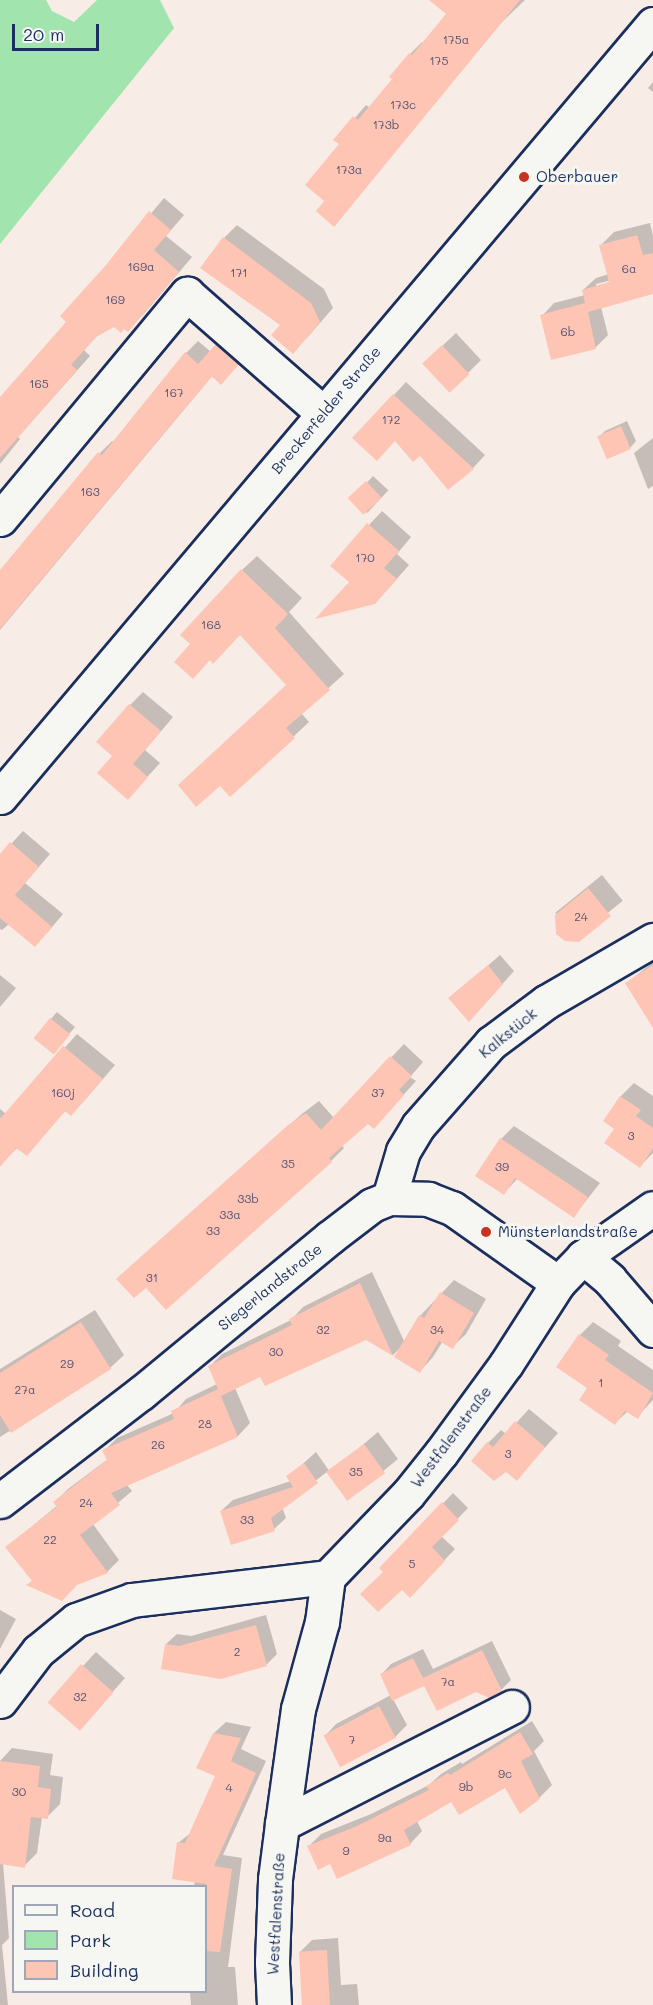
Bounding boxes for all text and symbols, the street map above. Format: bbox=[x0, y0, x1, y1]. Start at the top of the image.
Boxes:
scale bar bbox=[15, 12, 102, 50]
text: 20 m bbox=[23, 22, 64, 46]
house number: 175a bbox=[443, 33, 469, 47]
house number: 175 bbox=[429, 54, 449, 68]
house number: 173c bbox=[390, 98, 416, 112]
house number: 173b bbox=[373, 118, 399, 132]
house number: 173a bbox=[336, 163, 362, 177]
place label: Oberbauer bbox=[536, 168, 618, 186]
marker: Oberbauer bbox=[517, 170, 531, 184]
house number: 169a bbox=[127, 260, 155, 274]
house number: 6a bbox=[622, 262, 636, 276]
house number: 171 bbox=[230, 266, 248, 280]
house number: 169 bbox=[105, 293, 125, 307]
house number: 6b bbox=[561, 325, 575, 339]
street label: Breckerfelder Straße bbox=[268, 343, 384, 477]
house number: 165 bbox=[29, 377, 49, 391]
house number: 167 bbox=[164, 386, 184, 400]
house number: 172 bbox=[382, 413, 400, 427]
house number: 163 bbox=[80, 485, 100, 499]
house number: 170 bbox=[355, 551, 375, 565]
house number: 168 bbox=[201, 618, 221, 632]
house number: 24 bbox=[574, 910, 588, 924]
street label: Kalkstück bbox=[476, 1004, 540, 1062]
house number: 160j bbox=[51, 1086, 75, 1100]
house number: 37 bbox=[371, 1086, 385, 1100]
house number: 3 bbox=[627, 1129, 635, 1143]
house number: 35 bbox=[281, 1157, 295, 1171]
house number: 39 bbox=[495, 1160, 509, 1174]
house number: 33b bbox=[237, 1192, 259, 1206]
house number: 33a bbox=[219, 1208, 241, 1222]
place label: Münsterlandstraße bbox=[498, 1223, 638, 1241]
house number: 33 bbox=[206, 1224, 220, 1238]
marker: Münsterlandstraße bbox=[479, 1225, 493, 1239]
street label: Siegerlandstraße bbox=[214, 1240, 326, 1334]
house number: 31 bbox=[146, 1271, 158, 1285]
house number: 32 bbox=[316, 1323, 330, 1337]
house number: 34 bbox=[430, 1323, 444, 1337]
house number: 30 bbox=[269, 1345, 283, 1359]
house number: 29 bbox=[60, 1357, 74, 1371]
house number: 1 bbox=[598, 1376, 604, 1390]
house number: 27a bbox=[15, 1383, 35, 1397]
street label: Westfalenstraße bbox=[407, 1383, 495, 1491]
house number: 28 bbox=[198, 1417, 212, 1431]
house number: 26 bbox=[151, 1438, 165, 1452]
house number: 3 bbox=[504, 1447, 512, 1461]
house number: 35 bbox=[349, 1465, 363, 1479]
house number: 24 bbox=[79, 1496, 93, 1510]
house number: 33 bbox=[240, 1513, 254, 1527]
house number: 22 bbox=[43, 1533, 57, 1547]
house number: 5 bbox=[409, 1557, 415, 1571]
house number: 2 bbox=[234, 1645, 240, 1659]
house number: 7a bbox=[441, 1675, 455, 1689]
house number: 32 bbox=[73, 1690, 87, 1704]
house number: 7 bbox=[349, 1733, 355, 1747]
house number: 9c bbox=[498, 1767, 512, 1781]
house number: 9b bbox=[459, 1780, 473, 1794]
house number: 4 bbox=[225, 1781, 233, 1795]
house number: 30 bbox=[12, 1785, 26, 1799]
house number: 9a bbox=[378, 1831, 392, 1845]
house number: 9 bbox=[342, 1844, 350, 1858]
street label: Westfalenstraße bbox=[264, 1852, 288, 1976]
legend bbox=[12, 1885, 207, 1993]
text: Road bbox=[70, 1898, 115, 1922]
text: Park bbox=[70, 1928, 111, 1952]
text: Building bbox=[70, 1958, 138, 1982]

